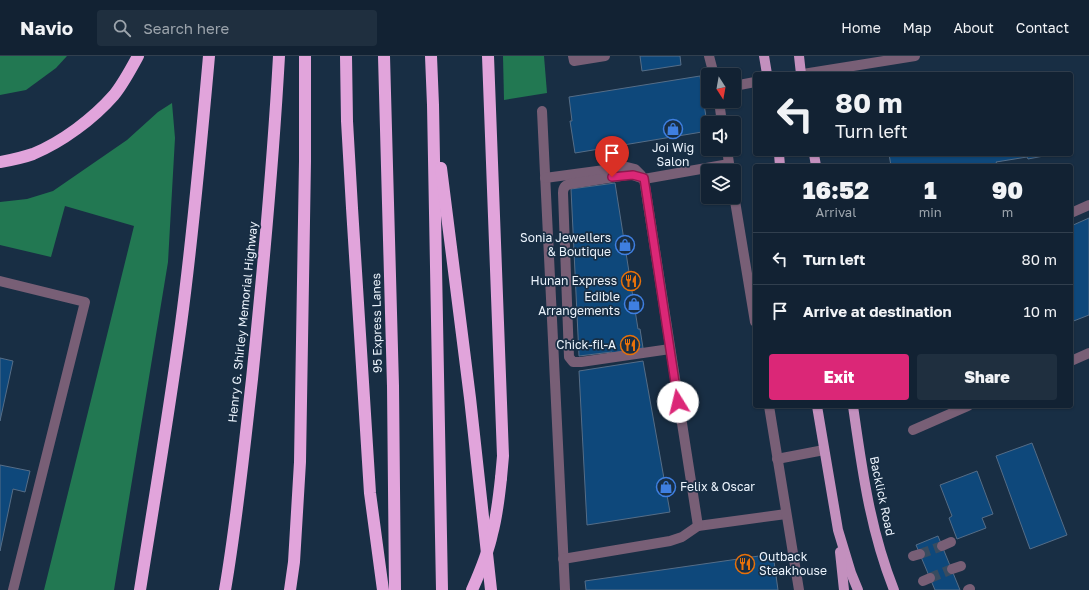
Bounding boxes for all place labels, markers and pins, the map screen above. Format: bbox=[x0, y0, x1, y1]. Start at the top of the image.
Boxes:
shop icon: Joi Wig Salon bbox=[662, 118, 684, 140]
pin bbox=[595, 136, 629, 177]
place label: Joi Wig Salon bbox=[652, 140, 694, 169]
place label: Sonia Jewellers & Boutique bbox=[520, 230, 611, 259]
shop icon: Sonia Jewellers & Boutique bbox=[614, 234, 636, 256]
restaurant icon: Hunan Express bbox=[620, 270, 642, 292]
place label: Hunan Express bbox=[531, 273, 617, 288]
place label: Edible Arrangements bbox=[538, 289, 620, 318]
shop icon: Edible Arrangements bbox=[623, 293, 645, 315]
restaurant icon: Chick-fil-A bbox=[619, 334, 641, 356]
place label: Chick-fil-A bbox=[556, 337, 616, 352]
shop icon: Felix & Oscar bbox=[655, 476, 677, 498]
place label: Felix & Oscar bbox=[680, 479, 755, 494]
place label: Outback Steakhouse bbox=[759, 549, 827, 578]
restaurant icon: Outback Steakhouse bbox=[734, 553, 756, 575]

